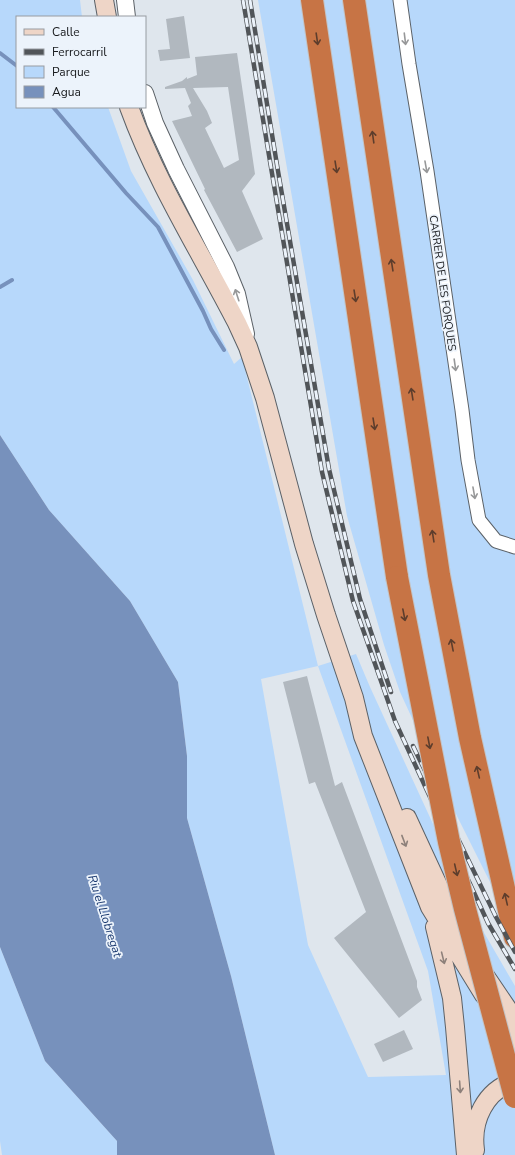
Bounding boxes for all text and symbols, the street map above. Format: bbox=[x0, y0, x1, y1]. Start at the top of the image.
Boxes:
legend bbox=[16, 16, 146, 108]
text: Calle bbox=[52, 24, 80, 40]
one-way arrow bbox=[313, 32, 321, 45]
one-way arrow bbox=[401, 32, 409, 45]
text: Ferrocarril bbox=[52, 44, 107, 60]
text: Parque bbox=[52, 64, 90, 80]
text: Agua bbox=[52, 84, 81, 100]
one-way arrow bbox=[369, 131, 377, 144]
one-way arrow bbox=[332, 160, 340, 173]
one-way arrow bbox=[422, 160, 430, 173]
street label: CARRER DE LES FORQUES bbox=[426, 214, 459, 352]
one-way arrow bbox=[388, 259, 396, 272]
one-way arrow bbox=[233, 289, 240, 302]
one-way arrow bbox=[351, 289, 359, 302]
one-way arrow bbox=[451, 358, 459, 371]
one-way arrow bbox=[408, 388, 416, 401]
one-way arrow bbox=[370, 418, 378, 431]
one-way arrow bbox=[471, 486, 479, 499]
one-way arrow bbox=[429, 530, 437, 543]
one-way arrow bbox=[401, 608, 409, 621]
one-way arrow bbox=[448, 639, 456, 652]
one-way arrow bbox=[426, 736, 434, 749]
one-way arrow bbox=[473, 766, 481, 779]
one-way arrow bbox=[400, 834, 408, 846]
one-way arrow bbox=[452, 863, 460, 876]
water label: Riu el Llobregat bbox=[84, 873, 126, 960]
one-way arrow bbox=[502, 893, 510, 906]
one-way arrow bbox=[440, 951, 447, 964]
one-way arrow bbox=[456, 1080, 463, 1093]

